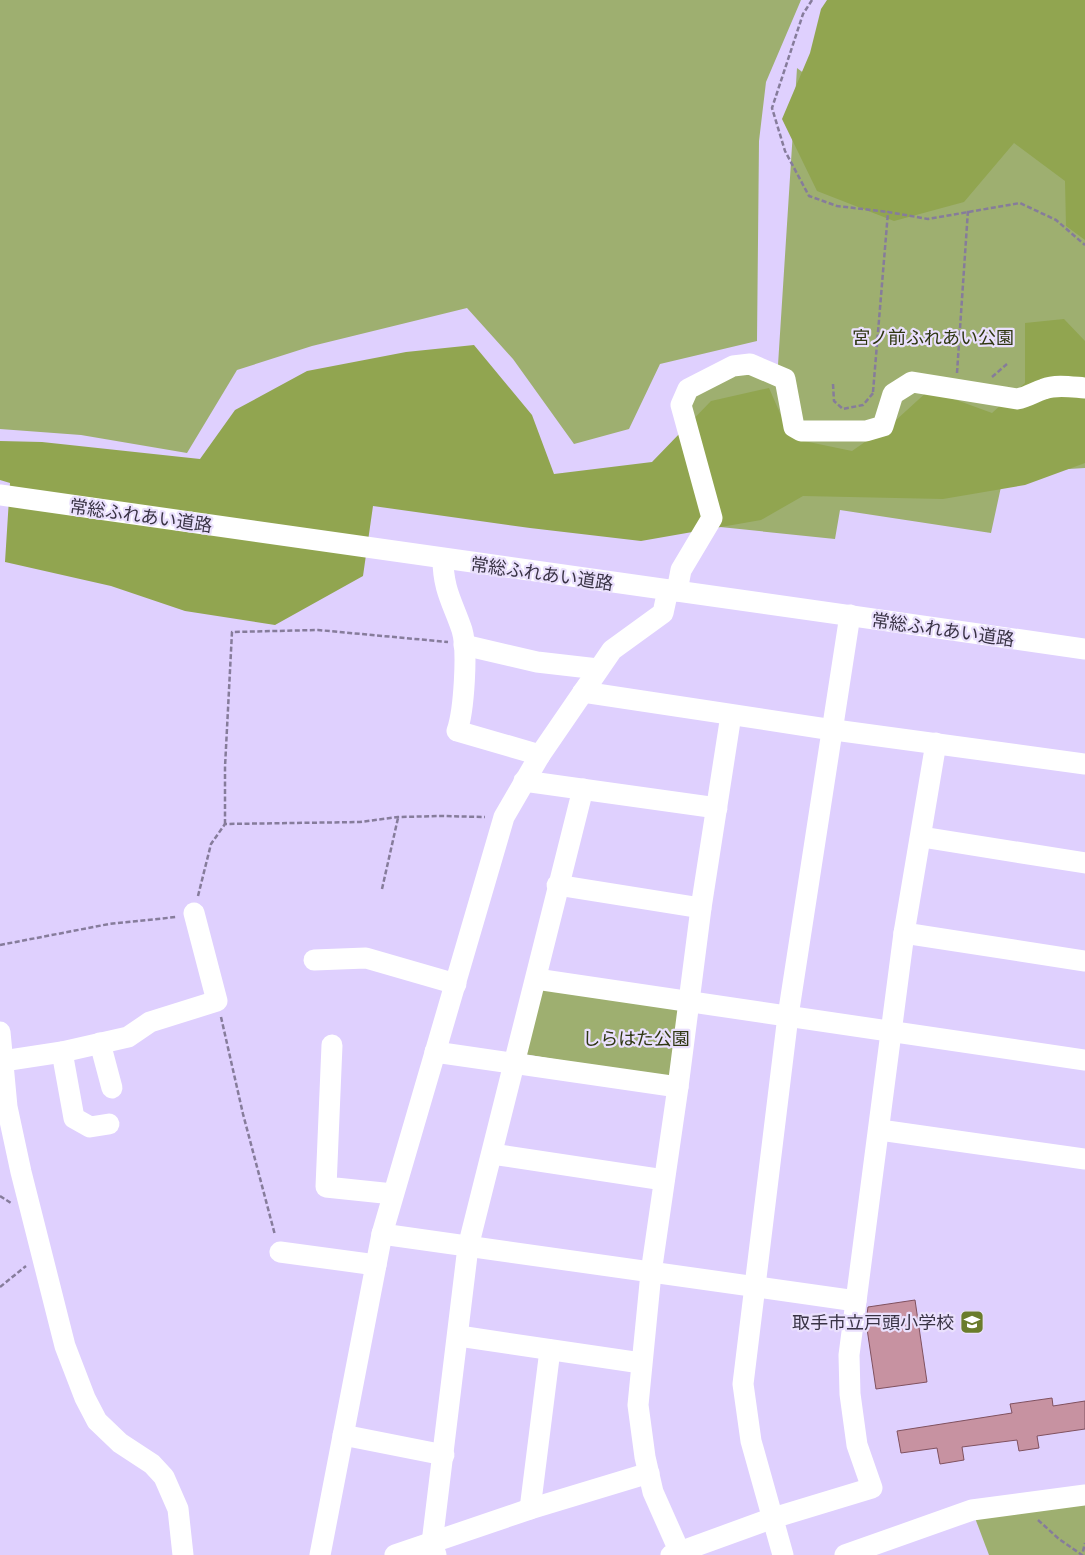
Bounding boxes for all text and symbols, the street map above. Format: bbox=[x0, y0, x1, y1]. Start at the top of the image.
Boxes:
park label: 宮ノ前ふれあい公園 bbox=[852, 326, 1014, 348]
street label: 常総ふれあい道路 bbox=[68, 494, 214, 536]
street label: 常総ふれあい道路 bbox=[469, 552, 615, 594]
street label: 常総ふれあい道路 bbox=[870, 608, 1016, 650]
park label: しらはた公園 bbox=[582, 1027, 690, 1049]
school or university icon: 取手市立戸頭小学校 bbox=[959, 1309, 985, 1335]
place label: 取手市立戸頭小学校 bbox=[792, 1311, 954, 1333]

